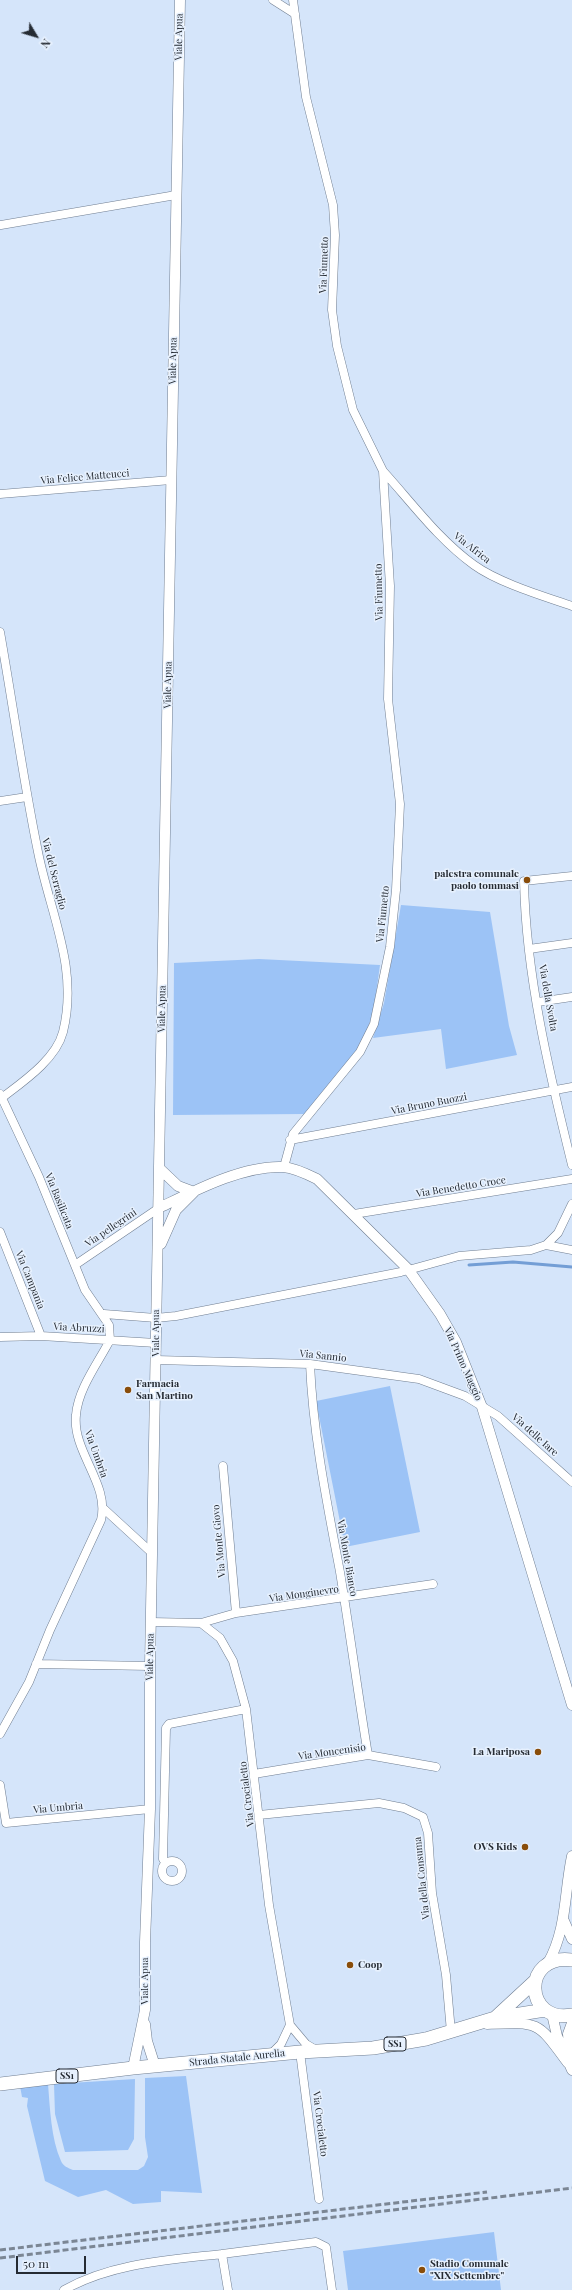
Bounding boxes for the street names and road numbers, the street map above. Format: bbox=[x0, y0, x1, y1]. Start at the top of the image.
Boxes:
street label: Viale Apua bbox=[173, 13, 185, 61]
street label: Via Fiumetto bbox=[317, 236, 331, 294]
street label: Viale Apua bbox=[167, 337, 179, 385]
street label: Via Felice Matteucci bbox=[40, 467, 130, 487]
street label: Via Africa bbox=[451, 530, 493, 566]
street label: Via Fiumetto bbox=[373, 563, 385, 621]
street label: Viale Apua bbox=[162, 661, 174, 709]
street label: Via del Serraglio bbox=[39, 837, 69, 911]
street label: Via Fiumetto bbox=[374, 885, 392, 943]
street label: Via della Svolta bbox=[536, 964, 560, 1032]
street label: Viale Apua bbox=[156, 985, 168, 1033]
street label: Via Bruno Buozzi bbox=[390, 1091, 468, 1117]
street label: Via Basilicata bbox=[42, 1171, 76, 1231]
street label: Via Benedetto Croce bbox=[415, 1174, 507, 1200]
street label: Via pellegrini bbox=[83, 1206, 139, 1250]
street label: Via Campania bbox=[13, 1249, 47, 1311]
street label: Viale Apua bbox=[150, 1309, 162, 1357]
street label: Via Abruzzi bbox=[53, 1321, 105, 1335]
street label: Via Primo Maggio bbox=[441, 1325, 485, 1403]
street label: Via Sannio bbox=[299, 1348, 347, 1364]
street label: Via delle Iare bbox=[509, 1411, 561, 1459]
street label: Via Umbria bbox=[82, 1428, 110, 1480]
street label: Via Monte Giovo bbox=[210, 1504, 228, 1578]
street label: Via Monte Bianco bbox=[334, 1519, 360, 1597]
street label: Via Monginevro bbox=[268, 1583, 340, 1605]
street label: Viale Apua bbox=[144, 1633, 156, 1681]
street label: Via Moncenisio bbox=[297, 1741, 367, 1763]
street label: Via Crocialetto bbox=[237, 1761, 257, 1827]
street label: Via Umbria bbox=[33, 1800, 83, 1816]
street label: Via della Consuma bbox=[412, 1836, 432, 1920]
street label: Viale Apua bbox=[139, 1957, 151, 2005]
road number: SS1 bbox=[384, 2037, 406, 2051]
street label: Strada Statale Aurelia bbox=[188, 2047, 286, 2069]
road number: SS1 bbox=[56, 2069, 78, 2083]
street label: Via Crocialetto bbox=[310, 2091, 330, 2157]

